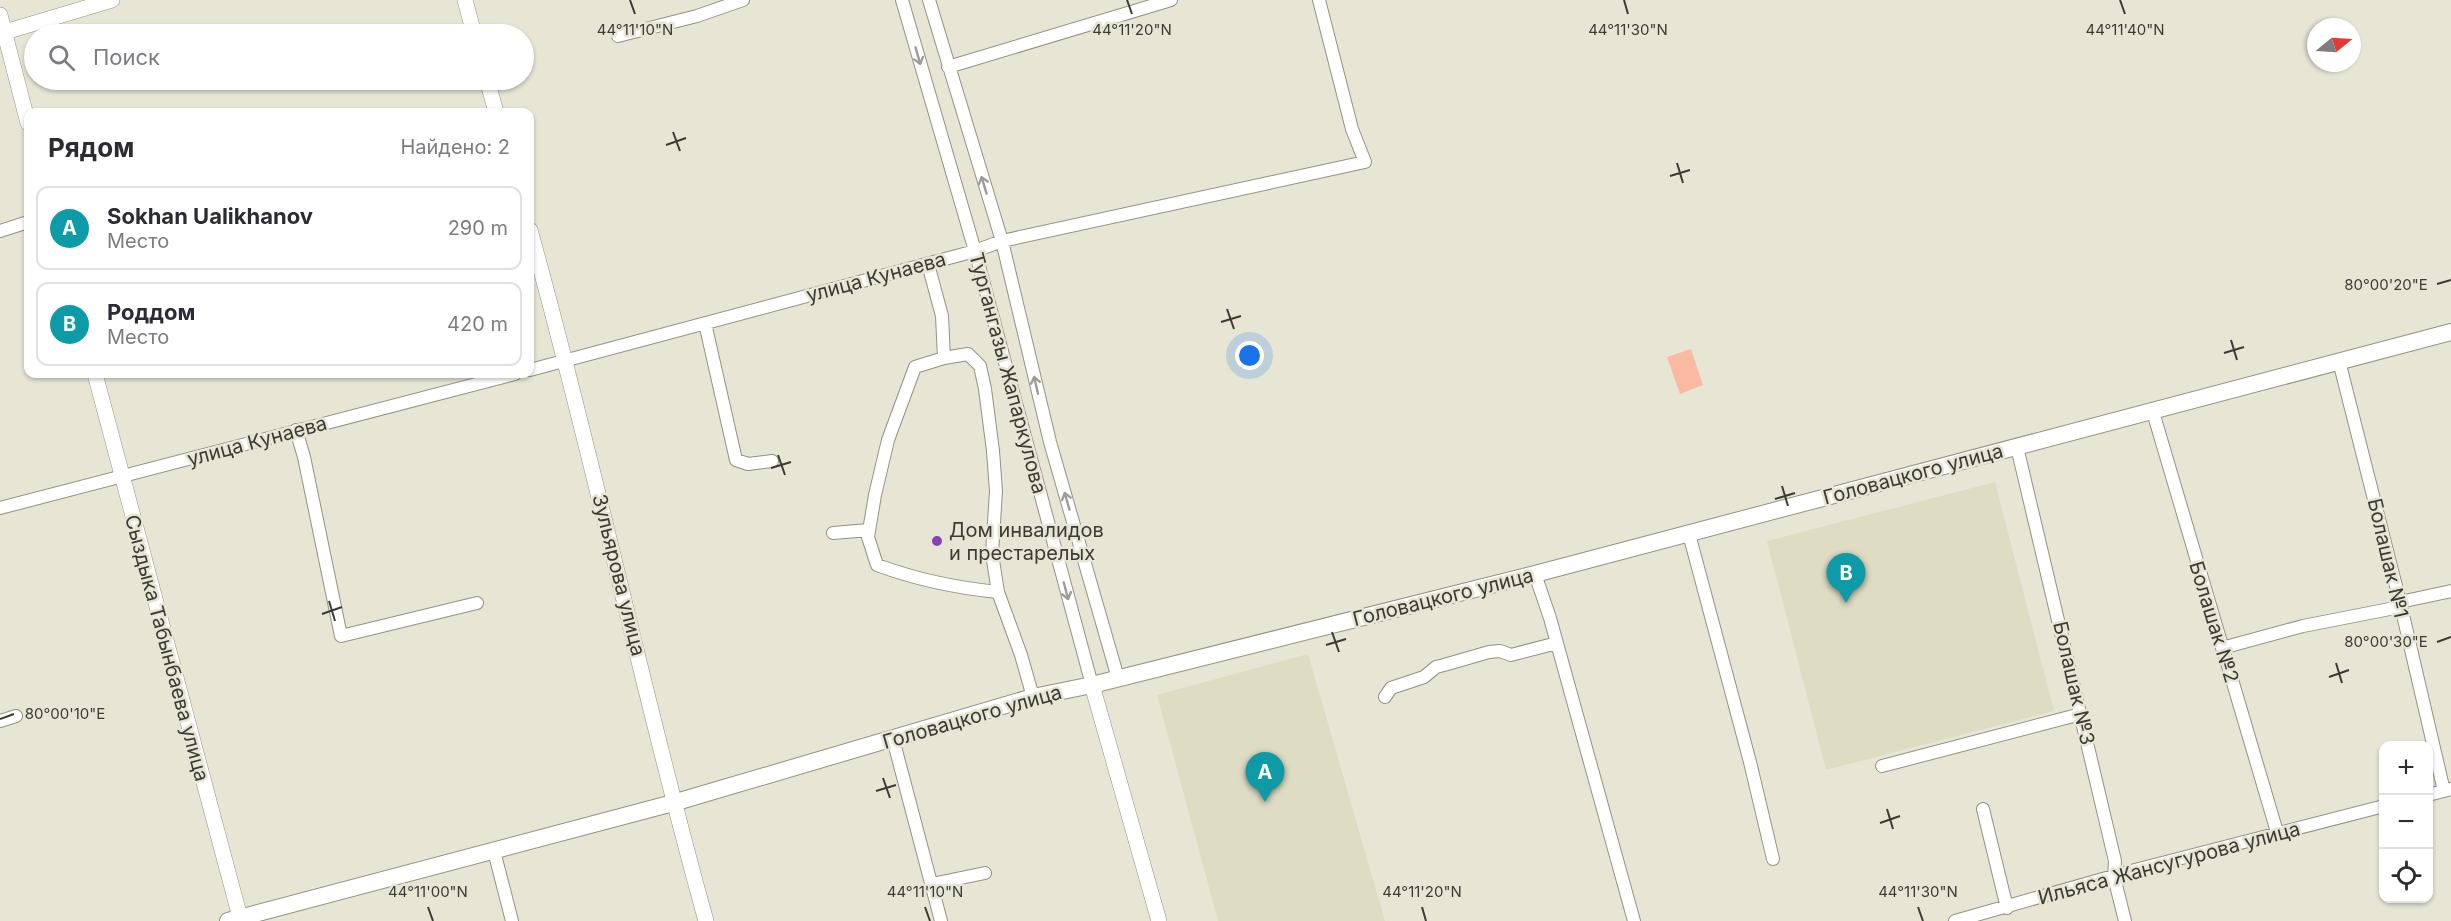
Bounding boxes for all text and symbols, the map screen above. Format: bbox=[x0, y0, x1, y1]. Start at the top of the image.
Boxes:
north arrow bbox=[2307, 18, 2361, 72]
text: 44°11'10"N bbox=[597, 20, 673, 39]
text: 44°11'20"N bbox=[1092, 20, 1172, 39]
text: 44°11'30"N bbox=[1588, 20, 1668, 39]
text: 44°11'40"N bbox=[2085, 20, 2165, 39]
search box bbox=[24, 24, 534, 90]
icon: search bbox=[45, 41, 78, 74]
text: Поиск bbox=[93, 44, 160, 70]
one-way arrow bbox=[913, 46, 924, 65]
text: Рядом bbox=[48, 132, 134, 163]
text: Найдено: 2 bbox=[400, 135, 510, 159]
one-way arrow bbox=[978, 176, 989, 195]
text: Sokhan Ualikhanov bbox=[107, 203, 313, 229]
text: A bbox=[62, 216, 77, 240]
text: 290 m bbox=[448, 216, 508, 240]
text: Место bbox=[107, 229, 169, 253]
street label: улица Кунаева bbox=[804, 247, 948, 307]
street label: Тургангазы Жапаркулова bbox=[964, 250, 1052, 496]
text: 80°00'20"E bbox=[2344, 275, 2428, 294]
text: Роддом bbox=[107, 299, 195, 325]
text: B bbox=[63, 312, 76, 336]
text: 420 m bbox=[447, 312, 508, 336]
text: Место bbox=[107, 325, 169, 349]
your location bbox=[1235, 341, 1264, 370]
one-way arrow bbox=[1030, 376, 1042, 395]
street label: улица Кунаева bbox=[185, 411, 329, 471]
street label: Головацкого улица bbox=[1820, 438, 2006, 510]
street label: Зульярова улица bbox=[587, 492, 651, 658]
one-way arrow bbox=[1061, 492, 1072, 511]
street label: Болашак №1 bbox=[2363, 496, 2413, 620]
street label: Сыздыка Табынбаева улица bbox=[120, 512, 214, 784]
place label: Дом инвалидов и престарелых bbox=[949, 518, 1104, 565]
marker: Дом инвалидов и престарелых bbox=[930, 534, 944, 548]
pin: B bbox=[1826, 554, 1866, 603]
street label: Болашак №2 bbox=[2184, 558, 2244, 686]
street label: Головацкого улица bbox=[1350, 563, 1536, 631]
one-way arrow bbox=[1061, 582, 1073, 601]
street label: Болашак №3 bbox=[2048, 619, 2100, 747]
text: 80°00'30"E bbox=[2344, 632, 2428, 651]
street label: Головацкого улица bbox=[880, 680, 1064, 754]
text: 80°00'10"E bbox=[25, 704, 105, 723]
map controls bbox=[2379, 741, 2433, 903]
button: + bbox=[2379, 741, 2433, 795]
pin: A bbox=[1246, 752, 1284, 802]
button: − bbox=[2379, 795, 2433, 849]
street label: Ильяса Жансугурова улица bbox=[2035, 816, 2303, 910]
button: locate bbox=[2379, 849, 2433, 903]
text: 44°11'00"N bbox=[388, 882, 468, 901]
text: 44°11'10"N bbox=[887, 882, 963, 901]
text: 44°11'20"N bbox=[1382, 882, 1462, 901]
text: 44°11'30"N bbox=[1878, 882, 1958, 901]

